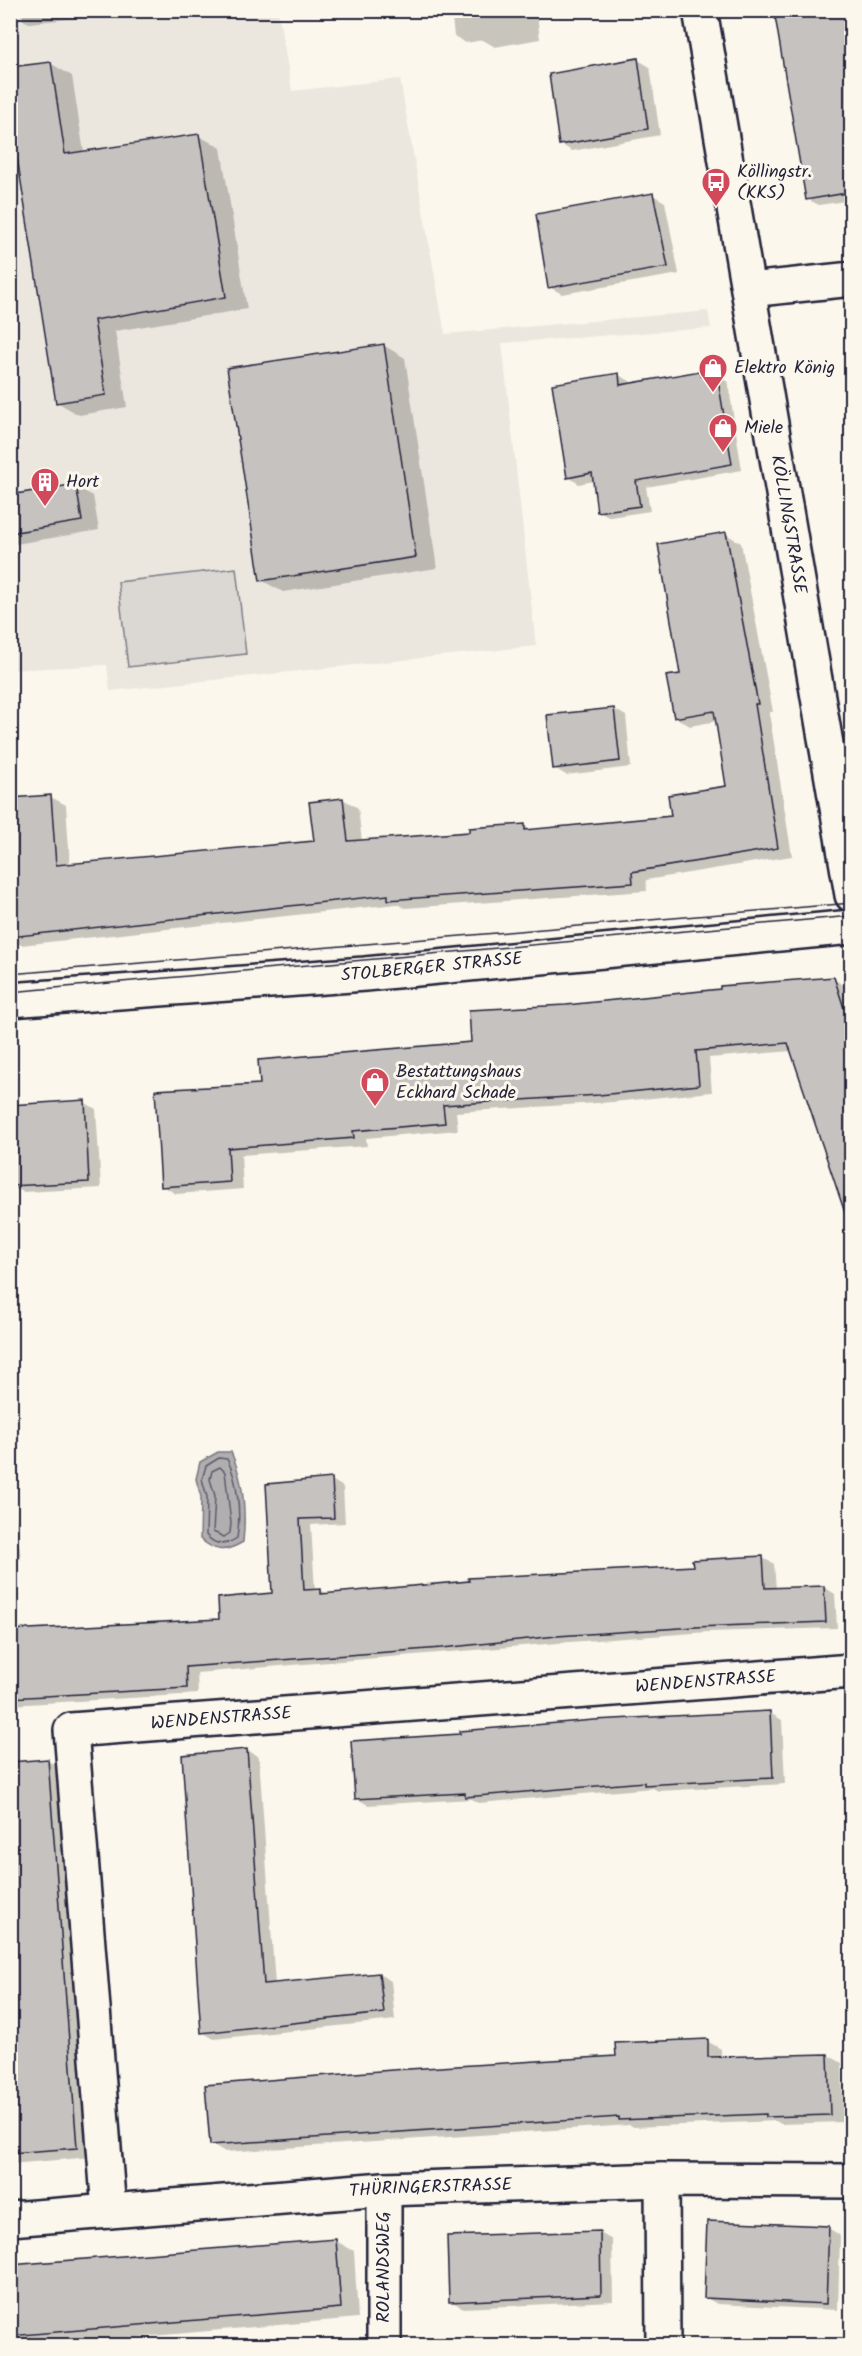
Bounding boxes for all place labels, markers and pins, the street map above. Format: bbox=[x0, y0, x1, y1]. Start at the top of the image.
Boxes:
place label: Köllingstr. (KKS) bbox=[737, 158, 812, 208]
bus stop icon: Köllingstr. (KKS) bbox=[700, 166, 732, 208]
shop icon: Elektro König bbox=[697, 352, 729, 394]
place label: Elektro König bbox=[734, 354, 835, 383]
shop icon: Miele bbox=[707, 412, 739, 454]
place label: Miele bbox=[744, 414, 783, 443]
building icon: Hort bbox=[29, 466, 61, 508]
place label: Hort bbox=[66, 468, 100, 497]
place label: Bestattungshaus Eckhard Schade bbox=[396, 1058, 522, 1108]
shop icon: Bestattungshaus Eckhard Schade bbox=[359, 1066, 391, 1108]

